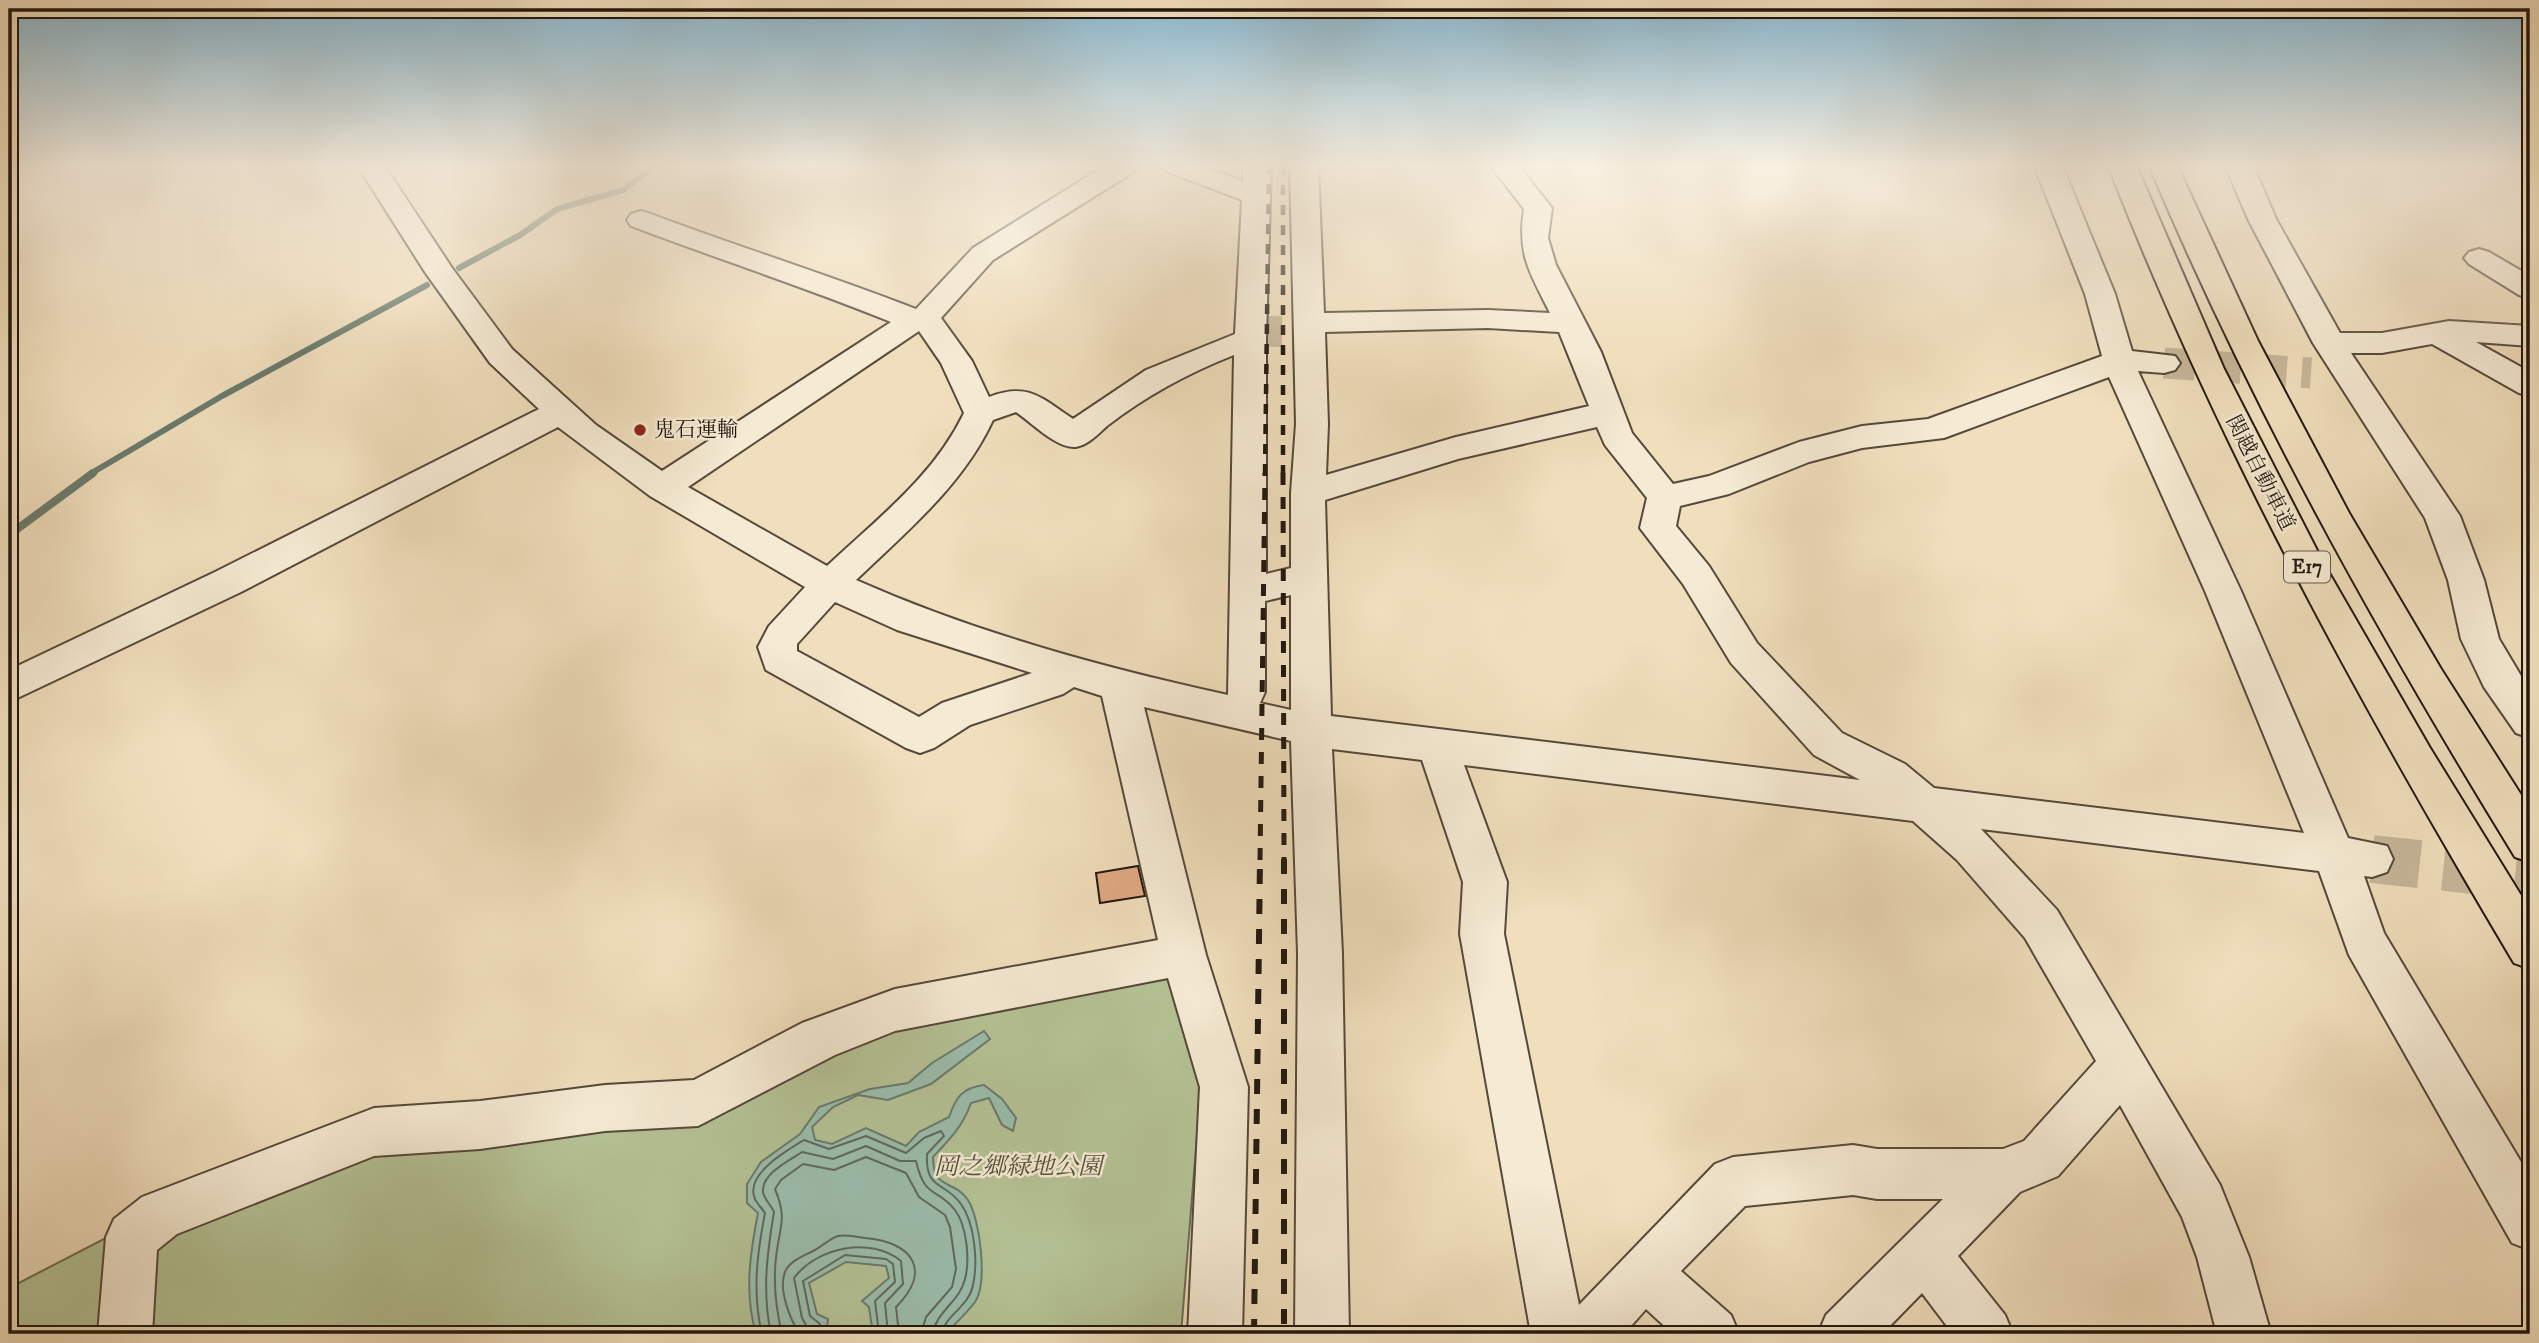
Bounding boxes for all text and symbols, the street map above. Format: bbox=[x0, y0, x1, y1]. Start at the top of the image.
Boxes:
street label: 関越自動車道 bbox=[2220, 411, 2300, 535]
place label: 鬼石運輸 bbox=[654, 417, 738, 443]
marker: 鬼石運輸 bbox=[632, 422, 648, 438]
road number: E17 bbox=[2284, 552, 2330, 582]
park label: 岡之郷緑地公園 bbox=[934, 1152, 1106, 1182]

